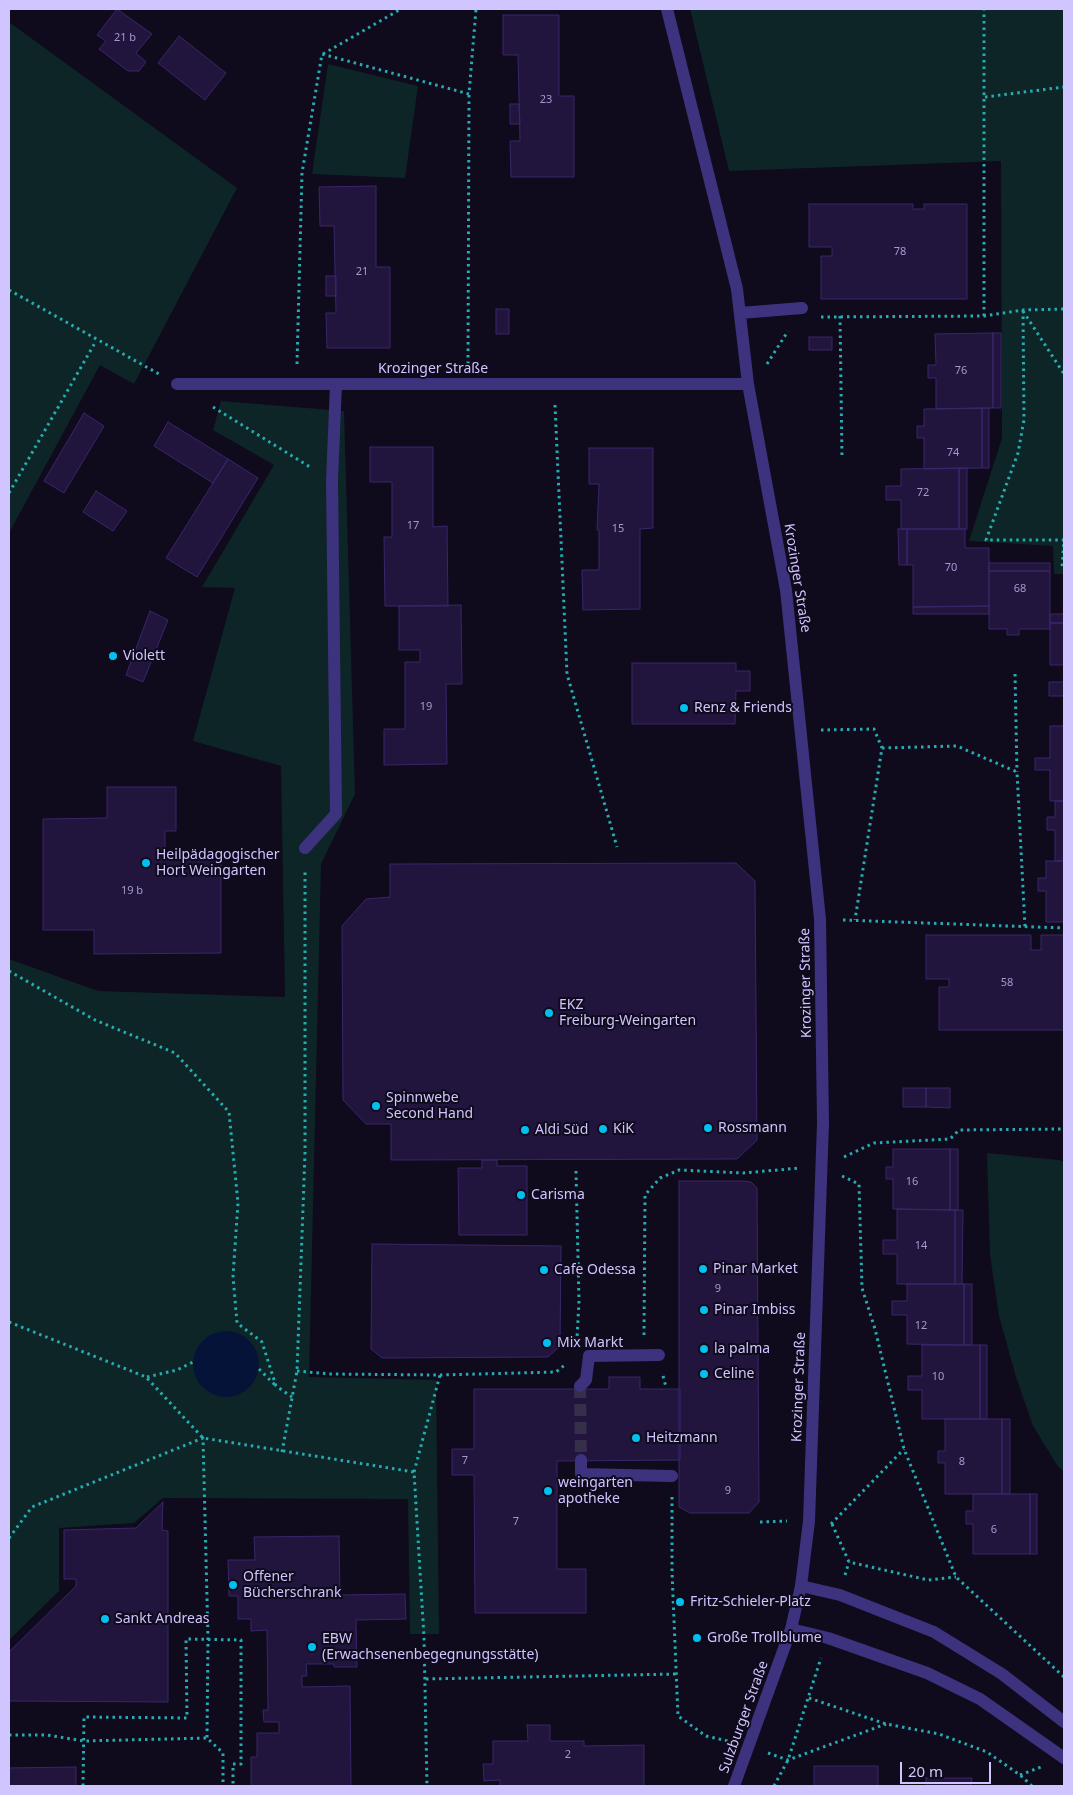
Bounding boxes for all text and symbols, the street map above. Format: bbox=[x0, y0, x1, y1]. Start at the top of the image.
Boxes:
house number: 21 b bbox=[114, 31, 136, 45]
house number: 23 bbox=[540, 93, 552, 107]
house number: 78 bbox=[894, 245, 906, 259]
house number: 21 bbox=[356, 265, 368, 279]
street label: Krozinger Straße bbox=[378, 361, 488, 377]
house number: 76 bbox=[955, 364, 967, 378]
house number: 74 bbox=[947, 446, 959, 460]
house number: 72 bbox=[917, 486, 929, 500]
house number: 17 bbox=[407, 519, 419, 533]
house number: 15 bbox=[612, 522, 624, 536]
street label: Krozinger Straße bbox=[780, 522, 814, 634]
house number: 70 bbox=[945, 561, 957, 575]
house number: 68 bbox=[1014, 582, 1026, 596]
place label: Violett bbox=[123, 648, 165, 664]
marker: Violett bbox=[107, 650, 119, 662]
house number: 19 bbox=[420, 700, 432, 714]
place label: Renz & Friends bbox=[694, 700, 792, 716]
marker: Renz & Friends bbox=[678, 702, 690, 714]
place label: Heilpädagogischer Hort Weingarten bbox=[156, 847, 279, 880]
marker: Heilpädagogischer Hort Weingarten bbox=[140, 857, 152, 869]
house number: 19 b bbox=[121, 884, 143, 898]
street label: Krozinger Straße bbox=[797, 928, 815, 1038]
house number: 58 bbox=[1001, 976, 1013, 990]
place label: EKZ Freiburg-Weingarten bbox=[559, 997, 696, 1030]
marker: EKZ Freiburg-Weingarten bbox=[543, 1007, 555, 1019]
place label: Spinnwebe Second Hand bbox=[386, 1090, 473, 1122]
marker: Spinnwebe Second Hand bbox=[370, 1100, 382, 1112]
place label: Rossmann bbox=[718, 1120, 787, 1136]
place label: KiK bbox=[613, 1121, 634, 1137]
place label: Aldi Süd bbox=[535, 1122, 588, 1138]
marker: Rossmann bbox=[702, 1122, 714, 1134]
marker: KiK bbox=[597, 1123, 609, 1135]
marker: Aldi Süd bbox=[519, 1124, 531, 1136]
house number: 16 bbox=[906, 1175, 918, 1189]
place label: Carisma bbox=[531, 1187, 585, 1203]
marker: Carisma bbox=[515, 1189, 527, 1201]
house number: 14 bbox=[915, 1239, 927, 1253]
place label: Pinar Market bbox=[713, 1261, 798, 1277]
place label: Cafe Odessa bbox=[554, 1262, 636, 1278]
marker: Pinar Market bbox=[697, 1263, 709, 1275]
marker: Cafe Odessa bbox=[538, 1264, 550, 1276]
house number: 9 bbox=[715, 1282, 721, 1296]
place label: Pinar Imbiss bbox=[714, 1302, 795, 1318]
marker: Pinar Imbiss bbox=[698, 1304, 710, 1316]
house number: 12 bbox=[915, 1319, 927, 1333]
street label: Krozinger Straße bbox=[789, 1332, 809, 1442]
place label: Mix Markt bbox=[557, 1335, 623, 1351]
marker: Mix Markt bbox=[541, 1337, 553, 1349]
place label: la palma bbox=[714, 1341, 770, 1357]
marker: la palma bbox=[698, 1343, 710, 1355]
place label: Celine bbox=[714, 1366, 755, 1382]
marker: Celine bbox=[698, 1368, 710, 1380]
house number: 10 bbox=[932, 1370, 944, 1384]
place label: Heitzmann bbox=[646, 1430, 718, 1446]
marker: Heitzmann bbox=[630, 1432, 642, 1444]
house number: 7 bbox=[462, 1454, 468, 1468]
house number: 8 bbox=[959, 1455, 965, 1469]
place label: weingarten apotheke bbox=[558, 1475, 633, 1508]
house number: 9 bbox=[725, 1484, 731, 1498]
marker: weingarten apotheke bbox=[542, 1485, 554, 1497]
house number: 7 bbox=[513, 1515, 519, 1529]
house number: 6 bbox=[991, 1523, 997, 1537]
place label: Offener Bücherschrank bbox=[243, 1569, 341, 1601]
marker: Offener Bücherschrank bbox=[227, 1579, 239, 1591]
place label: Fritz-Schieler-Platz bbox=[690, 1594, 811, 1610]
marker: Fritz-Schieler-Platz bbox=[674, 1596, 686, 1608]
place label: Sankt Andreas bbox=[115, 1611, 210, 1627]
marker: Sankt Andreas bbox=[99, 1613, 111, 1625]
place label: Große Trollblume bbox=[707, 1630, 822, 1646]
place label: EBW (Erwachsenenbegegnungsstätte) bbox=[322, 1631, 539, 1664]
marker: Große Trollblume bbox=[691, 1632, 703, 1644]
marker: EBW (Erwachsenenbegegnungsstätte) bbox=[306, 1641, 318, 1653]
street label: Sulzburger Straße bbox=[716, 1659, 772, 1775]
house number: 2 bbox=[565, 1748, 571, 1762]
scale bar bbox=[903, 1752, 994, 1784]
text: 20 m bbox=[908, 1761, 943, 1781]

